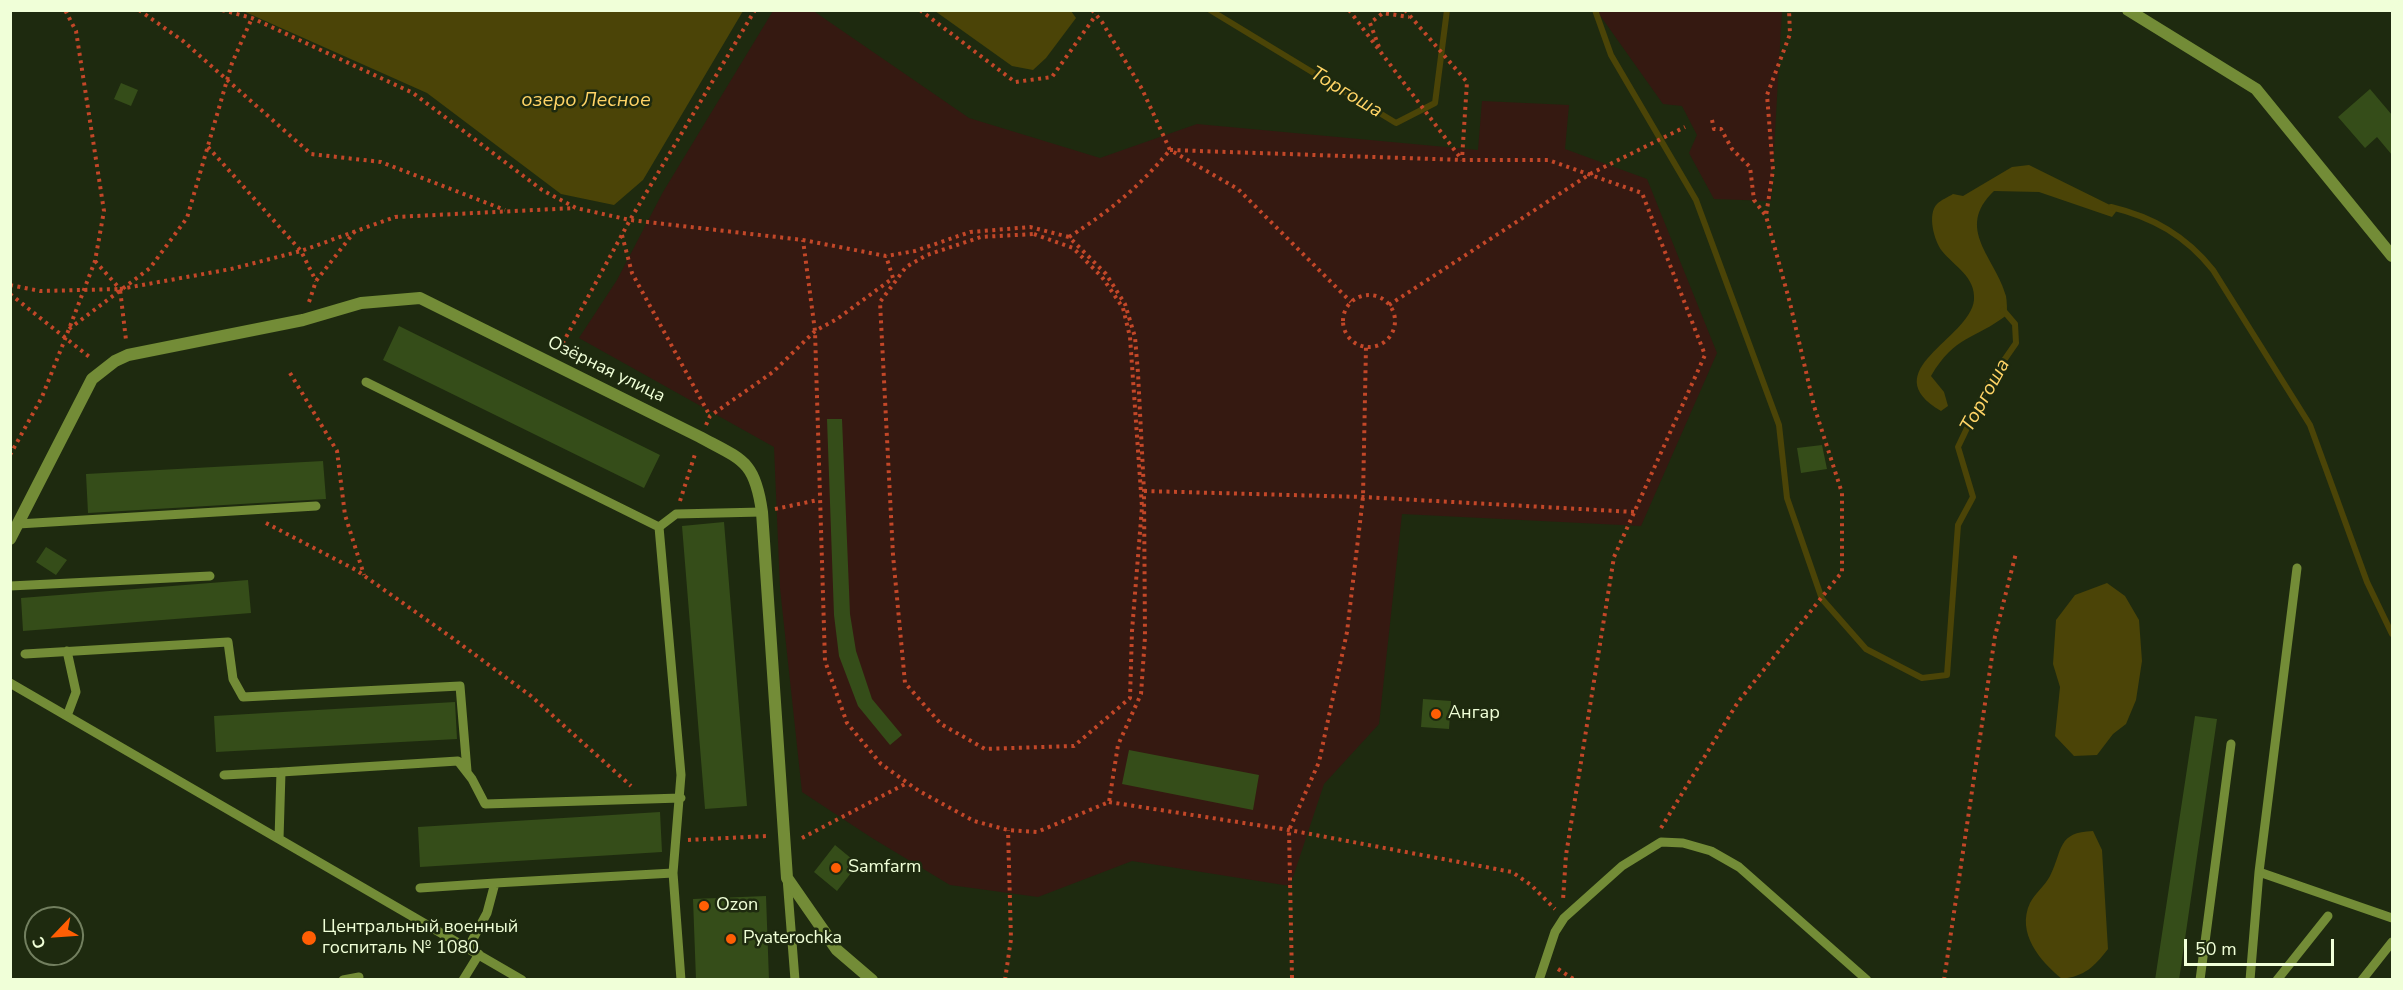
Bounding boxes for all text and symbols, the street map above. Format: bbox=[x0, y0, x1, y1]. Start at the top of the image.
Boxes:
water label: Торгоша bbox=[1305, 62, 1387, 124]
water label: озеро Лесное bbox=[521, 89, 651, 113]
street label: Озёрная улица bbox=[544, 332, 668, 408]
water label: Торгоша bbox=[1956, 355, 2016, 437]
place label: Ангар bbox=[1448, 703, 1500, 725]
marker: Ангар bbox=[1429, 707, 1443, 721]
place label: Samfarm bbox=[848, 857, 921, 879]
marker: Samfarm bbox=[829, 861, 843, 875]
place label: Ozon bbox=[716, 895, 758, 917]
marker: Ozon bbox=[697, 899, 711, 913]
north arrow bbox=[24, 906, 84, 966]
place label: Центральный военный госпиталь № 1080 bbox=[322, 917, 518, 960]
scale bar bbox=[2187, 927, 2337, 965]
place label: Pyaterochka bbox=[743, 928, 842, 950]
marker: Центральный военный госпиталь № 1080 bbox=[300, 929, 318, 947]
marker: Pyaterochka bbox=[724, 932, 738, 946]
text: С bbox=[27, 933, 52, 952]
text: 50 m bbox=[2195, 937, 2237, 961]

